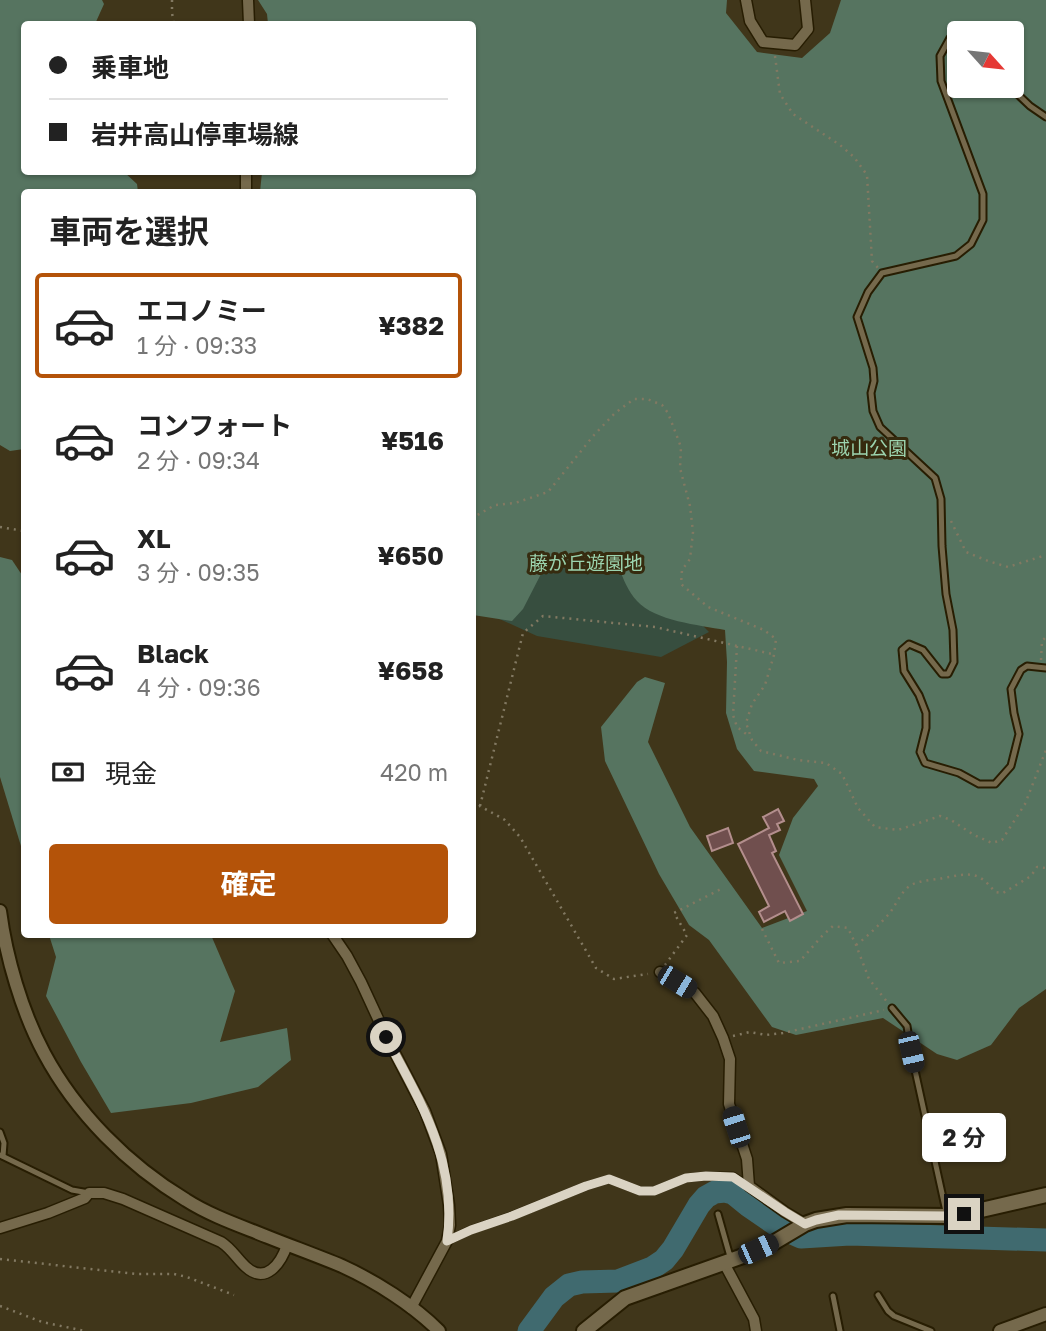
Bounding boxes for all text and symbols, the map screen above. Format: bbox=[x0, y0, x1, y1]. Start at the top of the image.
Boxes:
north arrow bbox=[947, 21, 1024, 98]
map controls bbox=[947, 21, 1024, 98]
text: 乗車地 bbox=[91, 52, 169, 83]
text: 岩井高山停車場線 bbox=[91, 119, 299, 150]
text: 車両を選択 bbox=[49, 212, 209, 250]
icon: car bbox=[53, 294, 116, 357]
text: エコノミー bbox=[137, 295, 267, 326]
text: ¥382 bbox=[378, 310, 444, 341]
text: 1 分 · 09:33 bbox=[137, 331, 257, 359]
icon: car bbox=[53, 409, 116, 472]
text: コンフォート bbox=[137, 410, 292, 441]
text: ¥516 bbox=[381, 425, 444, 456]
park label: 城山公園 bbox=[831, 436, 907, 459]
text: 2 分 · 09:34 bbox=[137, 446, 260, 474]
text: XL bbox=[137, 523, 171, 554]
icon: car bbox=[53, 524, 116, 587]
text: ¥650 bbox=[378, 540, 444, 571]
park label: 藤が丘遊園地 bbox=[529, 551, 643, 574]
text: 3 分 · 09:35 bbox=[137, 558, 259, 586]
text: Black bbox=[137, 638, 209, 669]
icon: car bbox=[53, 639, 116, 702]
text: ¥658 bbox=[378, 655, 444, 686]
text: 4 分 · 09:36 bbox=[137, 673, 261, 701]
icon: cash bbox=[49, 753, 87, 791]
text: 現金 bbox=[105, 758, 157, 789]
text: 420 m bbox=[380, 758, 448, 786]
button: 確定 bbox=[49, 844, 448, 924]
car bbox=[654, 962, 701, 1002]
route start bbox=[370, 1021, 402, 1053]
car bbox=[897, 1029, 926, 1075]
car bbox=[720, 1104, 753, 1150]
callout: 2 分 bbox=[922, 1112, 1006, 1162]
text: 2 分 bbox=[943, 1123, 985, 1151]
route end bbox=[948, 1198, 980, 1230]
car bbox=[735, 1231, 782, 1267]

